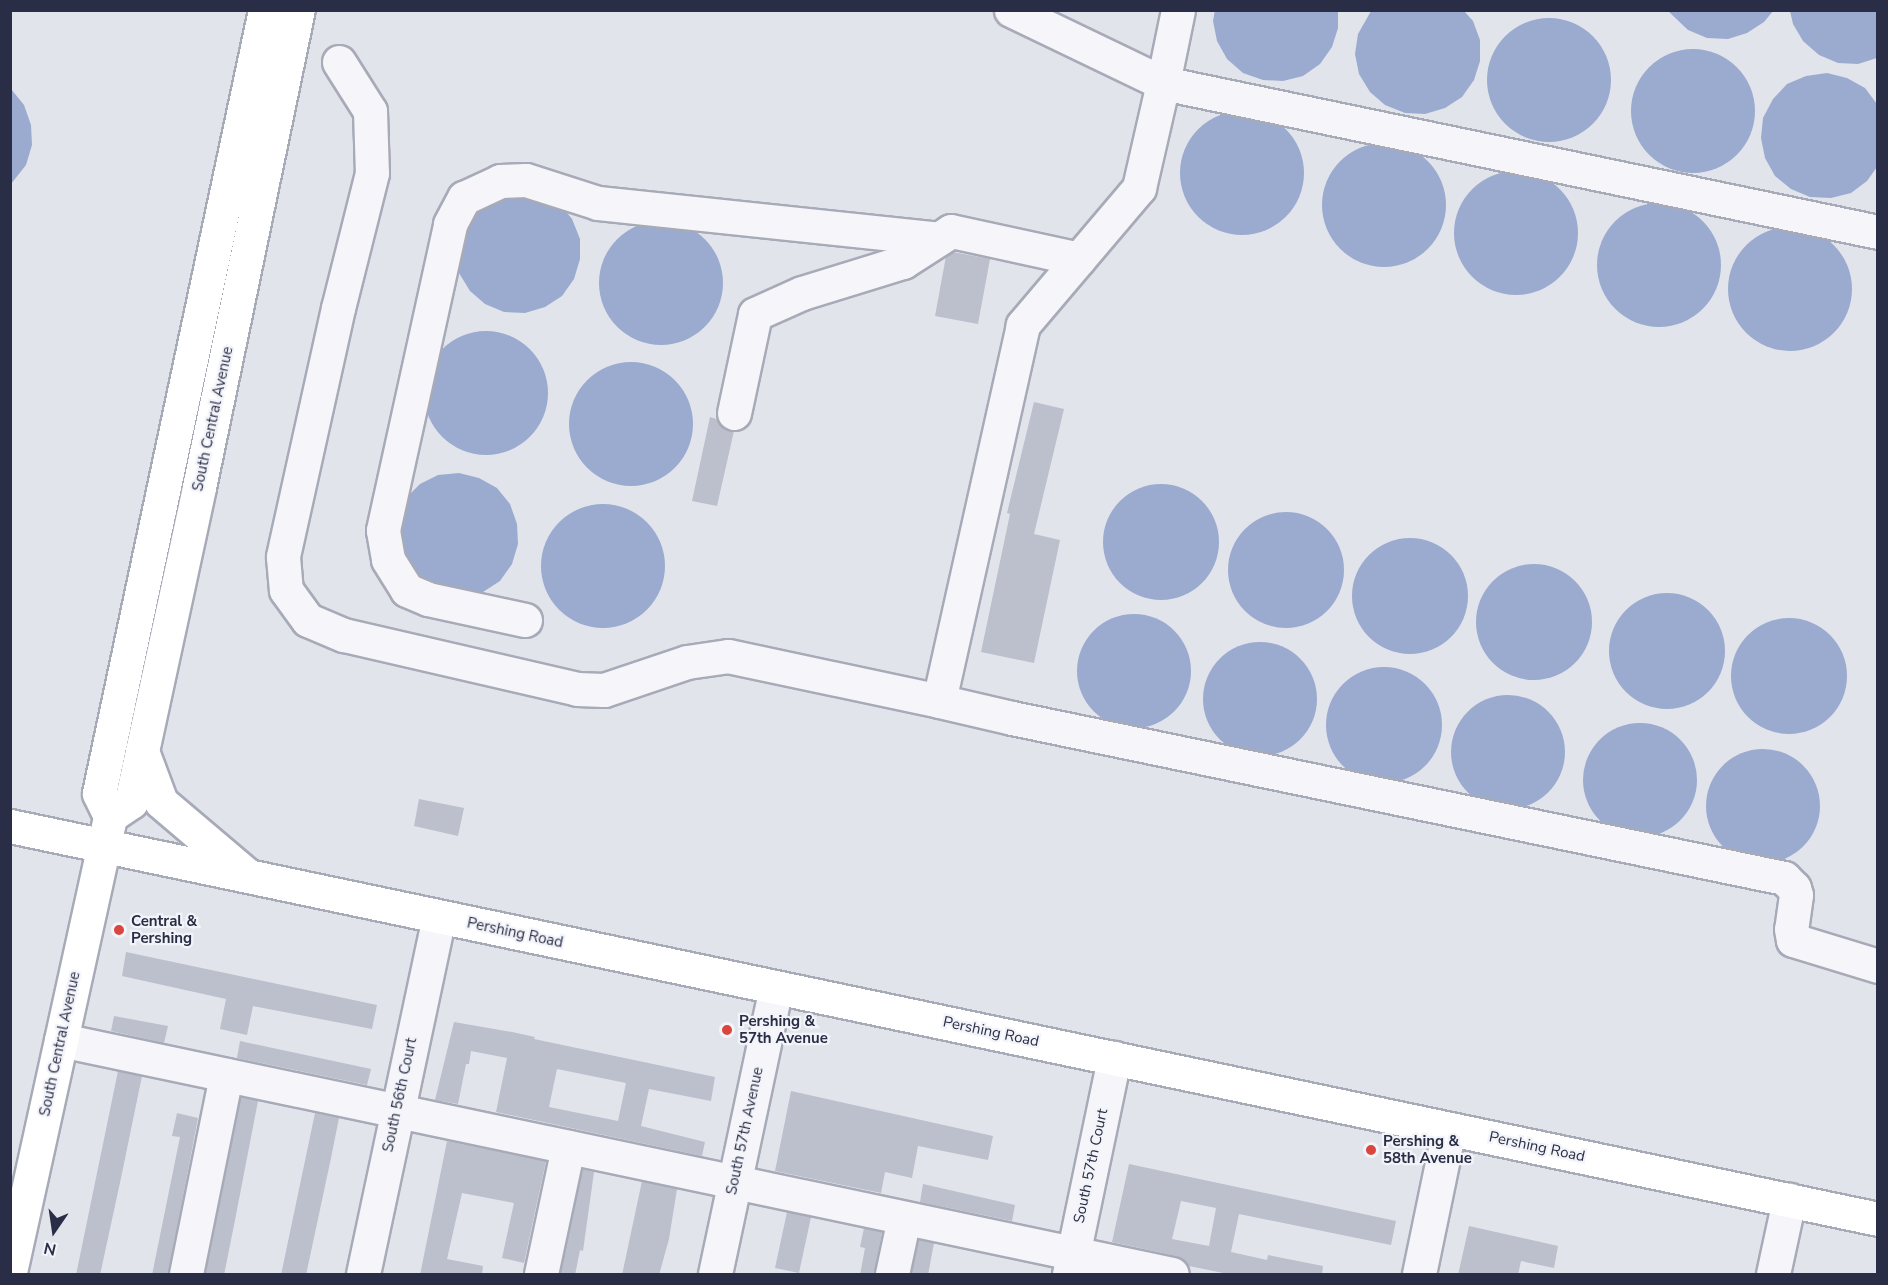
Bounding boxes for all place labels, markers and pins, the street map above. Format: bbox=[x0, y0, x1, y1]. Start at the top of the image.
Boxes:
place label: Central & Pershing bbox=[131, 912, 197, 947]
marker: Central & Pershing bbox=[112, 923, 126, 937]
place label: Pershing & 57th Avenue bbox=[739, 1012, 828, 1047]
marker: Pershing & 57th Avenue bbox=[720, 1023, 734, 1037]
place label: Pershing & 58th Avenue bbox=[1383, 1132, 1472, 1167]
marker: Pershing & 58th Avenue bbox=[1364, 1143, 1378, 1157]

